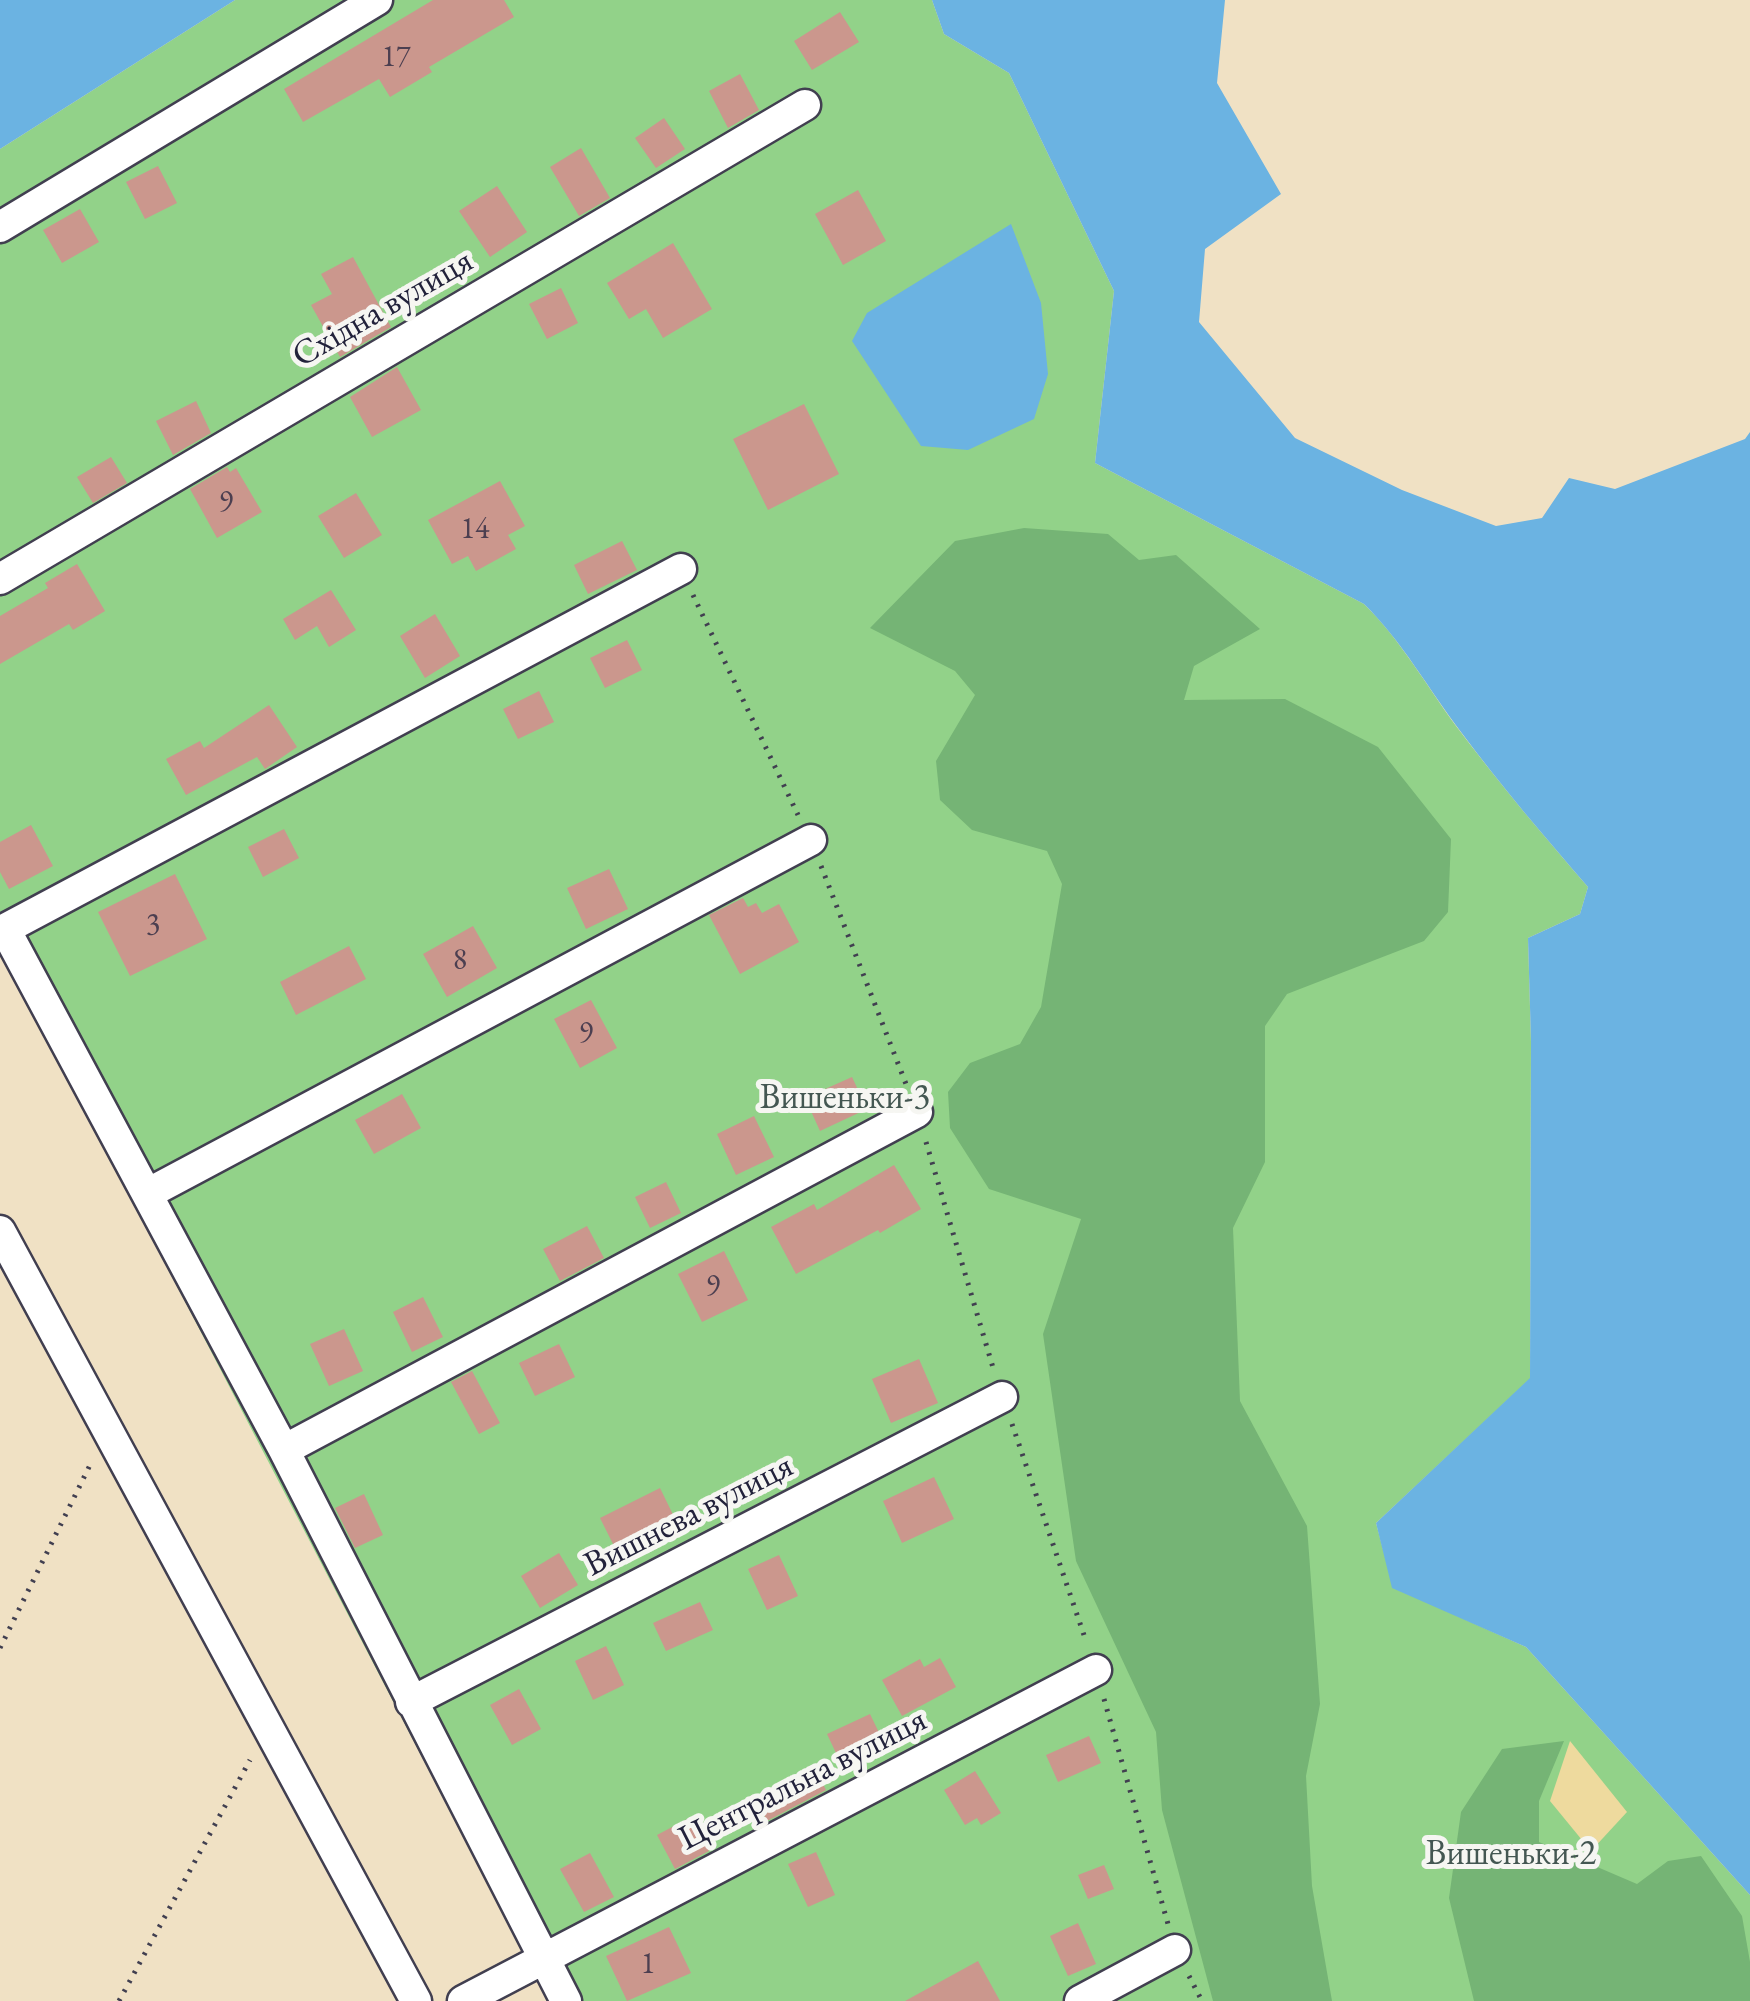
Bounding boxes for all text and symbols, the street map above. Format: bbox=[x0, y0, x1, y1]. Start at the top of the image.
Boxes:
house number: 17 bbox=[382, 40, 410, 76]
street label: Східна вулиця bbox=[285, 240, 481, 378]
house number: 9 bbox=[219, 485, 233, 521]
house number: 14 bbox=[461, 512, 489, 548]
house number: 3 bbox=[146, 908, 160, 944]
house number: 8 bbox=[453, 943, 467, 979]
house number: 9 bbox=[579, 1016, 593, 1052]
park label: Вишеньки-3 bbox=[760, 1077, 930, 1119]
house number: 9 bbox=[706, 1269, 720, 1305]
street label: Вишнева вулиця bbox=[578, 1445, 800, 1587]
street label: Центральна вулиця bbox=[672, 1699, 934, 1861]
park label: Вишеньки-2 bbox=[1426, 1833, 1596, 1875]
house number: 1 bbox=[641, 1947, 655, 1983]

